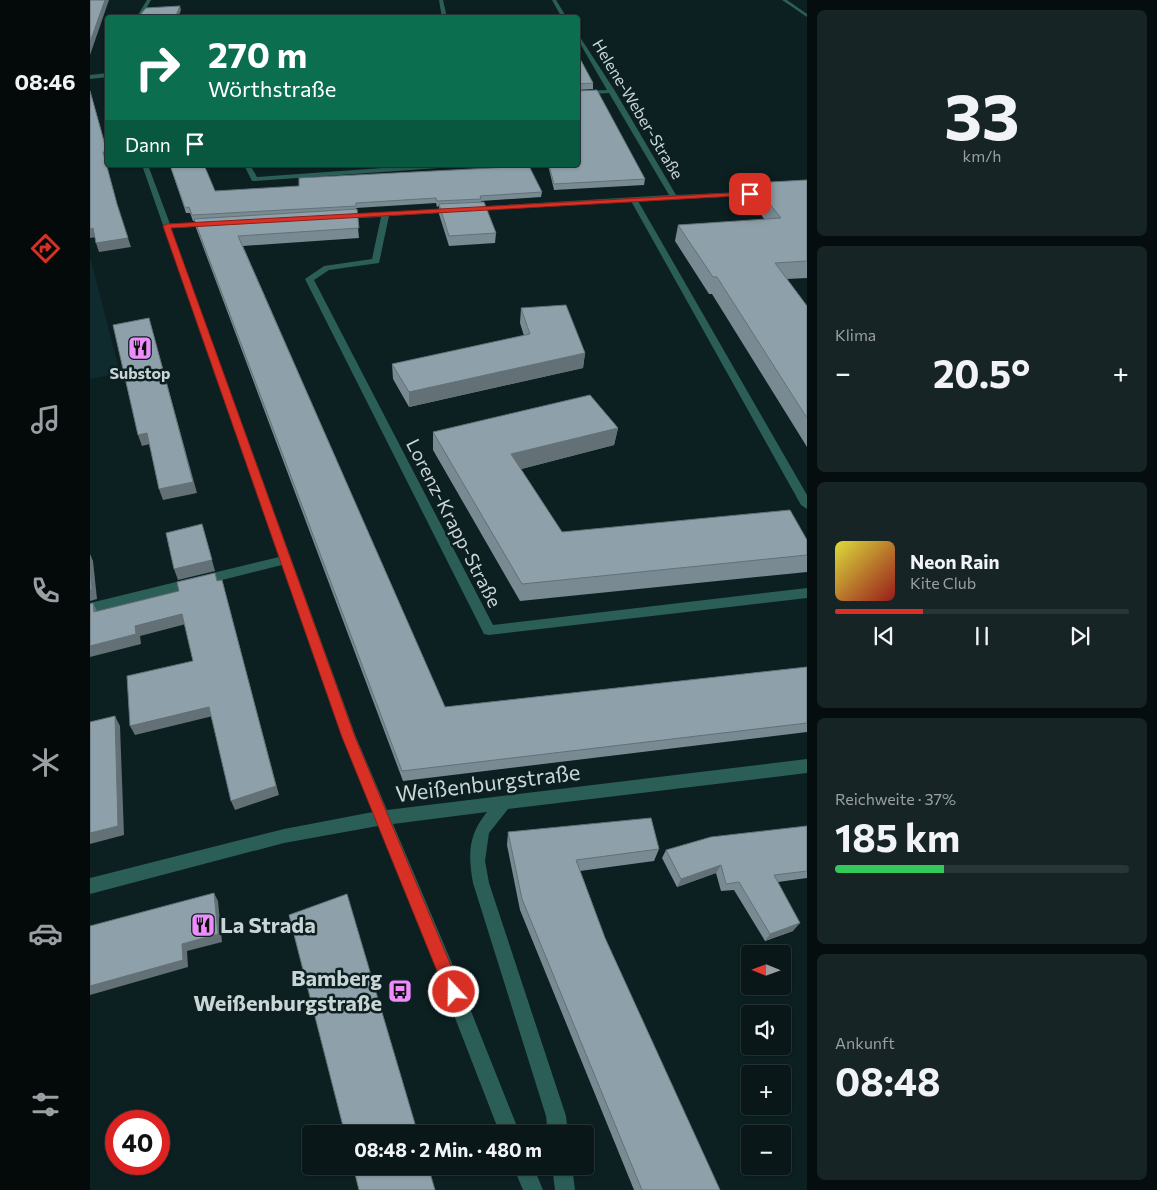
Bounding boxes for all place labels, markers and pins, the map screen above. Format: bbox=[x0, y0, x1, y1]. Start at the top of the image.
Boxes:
pin bbox=[729, 173, 771, 215]
restaurant icon: Substop bbox=[127, 335, 153, 361]
place label: Substop bbox=[109, 363, 171, 382]
place label: La Strada bbox=[220, 911, 316, 938]
restaurant icon: La Strada bbox=[190, 912, 216, 938]
place label: Bamberg Weißenburgstraße bbox=[193, 964, 382, 1016]
bus stop icon: Bamberg Weißenburgstraße bbox=[387, 978, 413, 1004]

